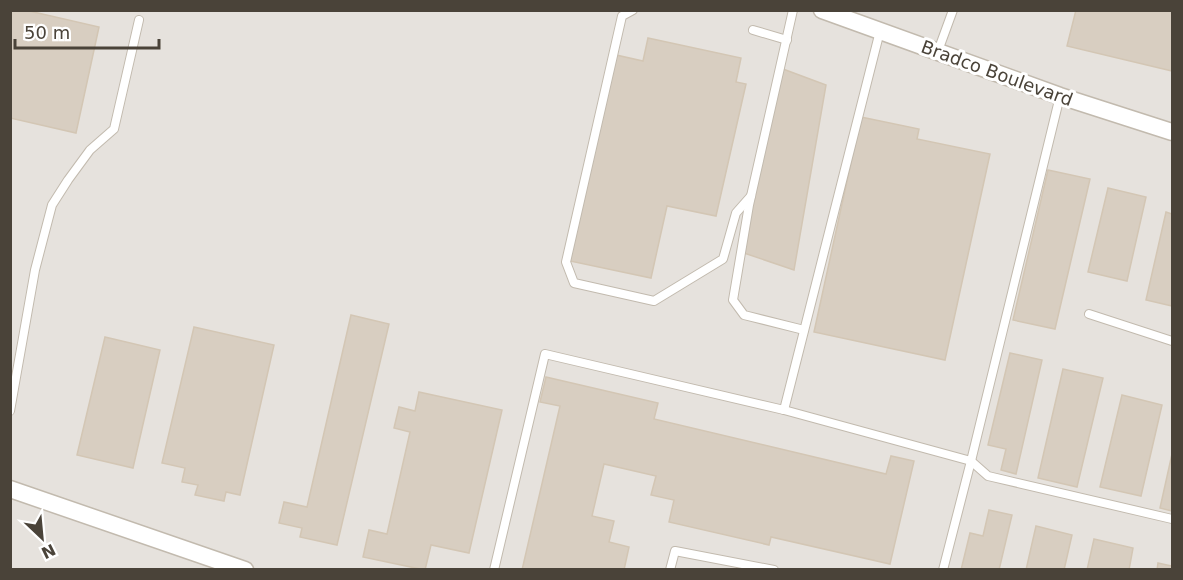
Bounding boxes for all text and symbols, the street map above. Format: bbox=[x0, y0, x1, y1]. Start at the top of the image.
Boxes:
scale bar bbox=[15, 12, 159, 50]
text: 50 m bbox=[24, 22, 70, 43]
street label: Bradco Boulevard bbox=[918, 36, 1076, 110]
north arrow bbox=[12, 508, 72, 568]
text: N bbox=[38, 540, 59, 563]

